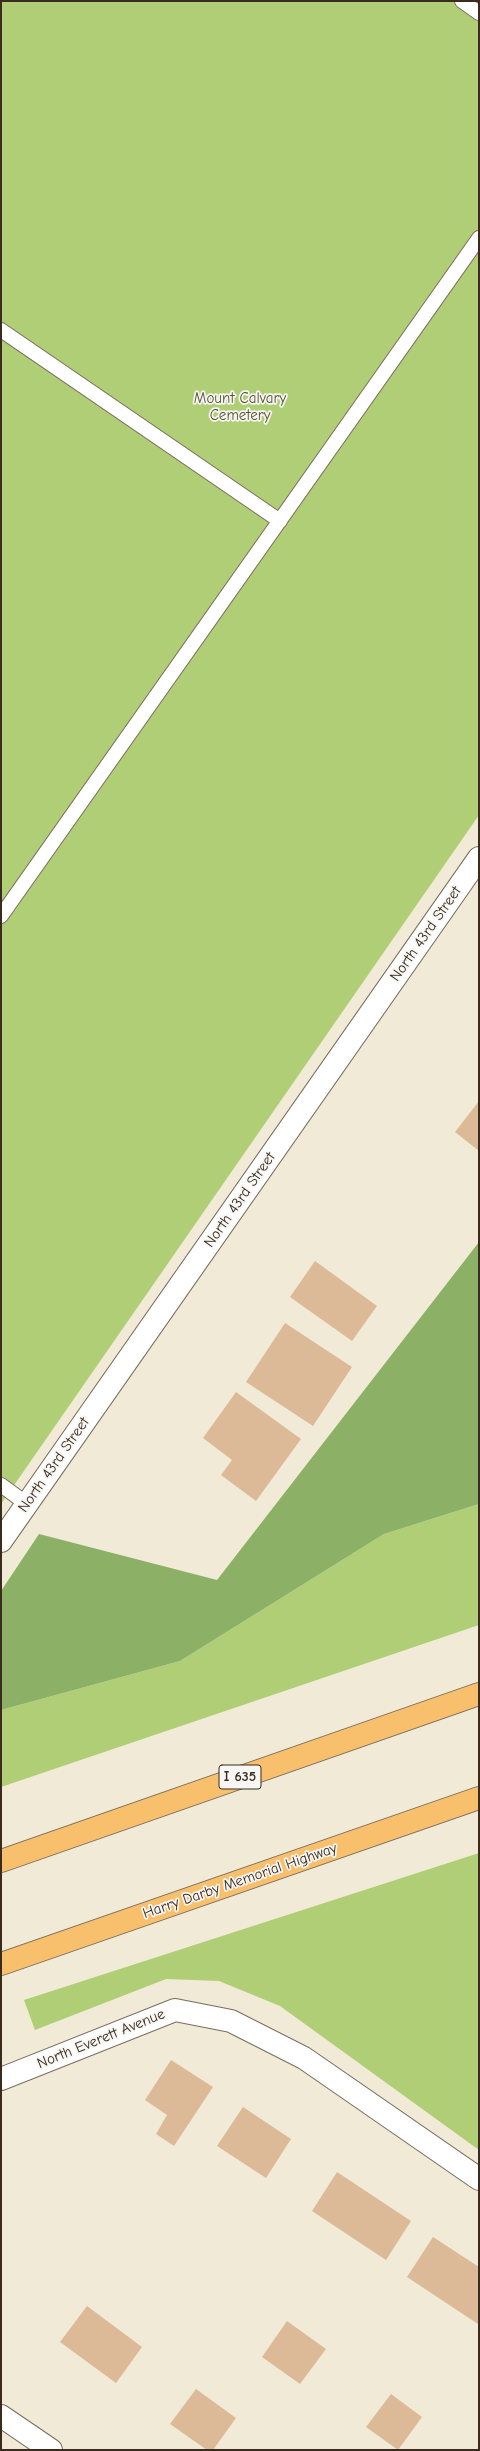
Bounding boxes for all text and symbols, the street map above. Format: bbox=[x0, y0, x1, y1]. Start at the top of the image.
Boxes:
park label: Mount Calvary Cemetery bbox=[194, 390, 286, 425]
street label: North 43rd Street bbox=[387, 883, 465, 985]
street label: North 43rd Street bbox=[201, 1149, 279, 1251]
street label: North 43rd Street bbox=[15, 1414, 93, 1516]
road number: I 635 bbox=[219, 1765, 261, 1789]
street label: Harry Darby Memorial Highway bbox=[141, 1839, 339, 1923]
street label: North Everett Avenue bbox=[35, 2005, 167, 2073]

